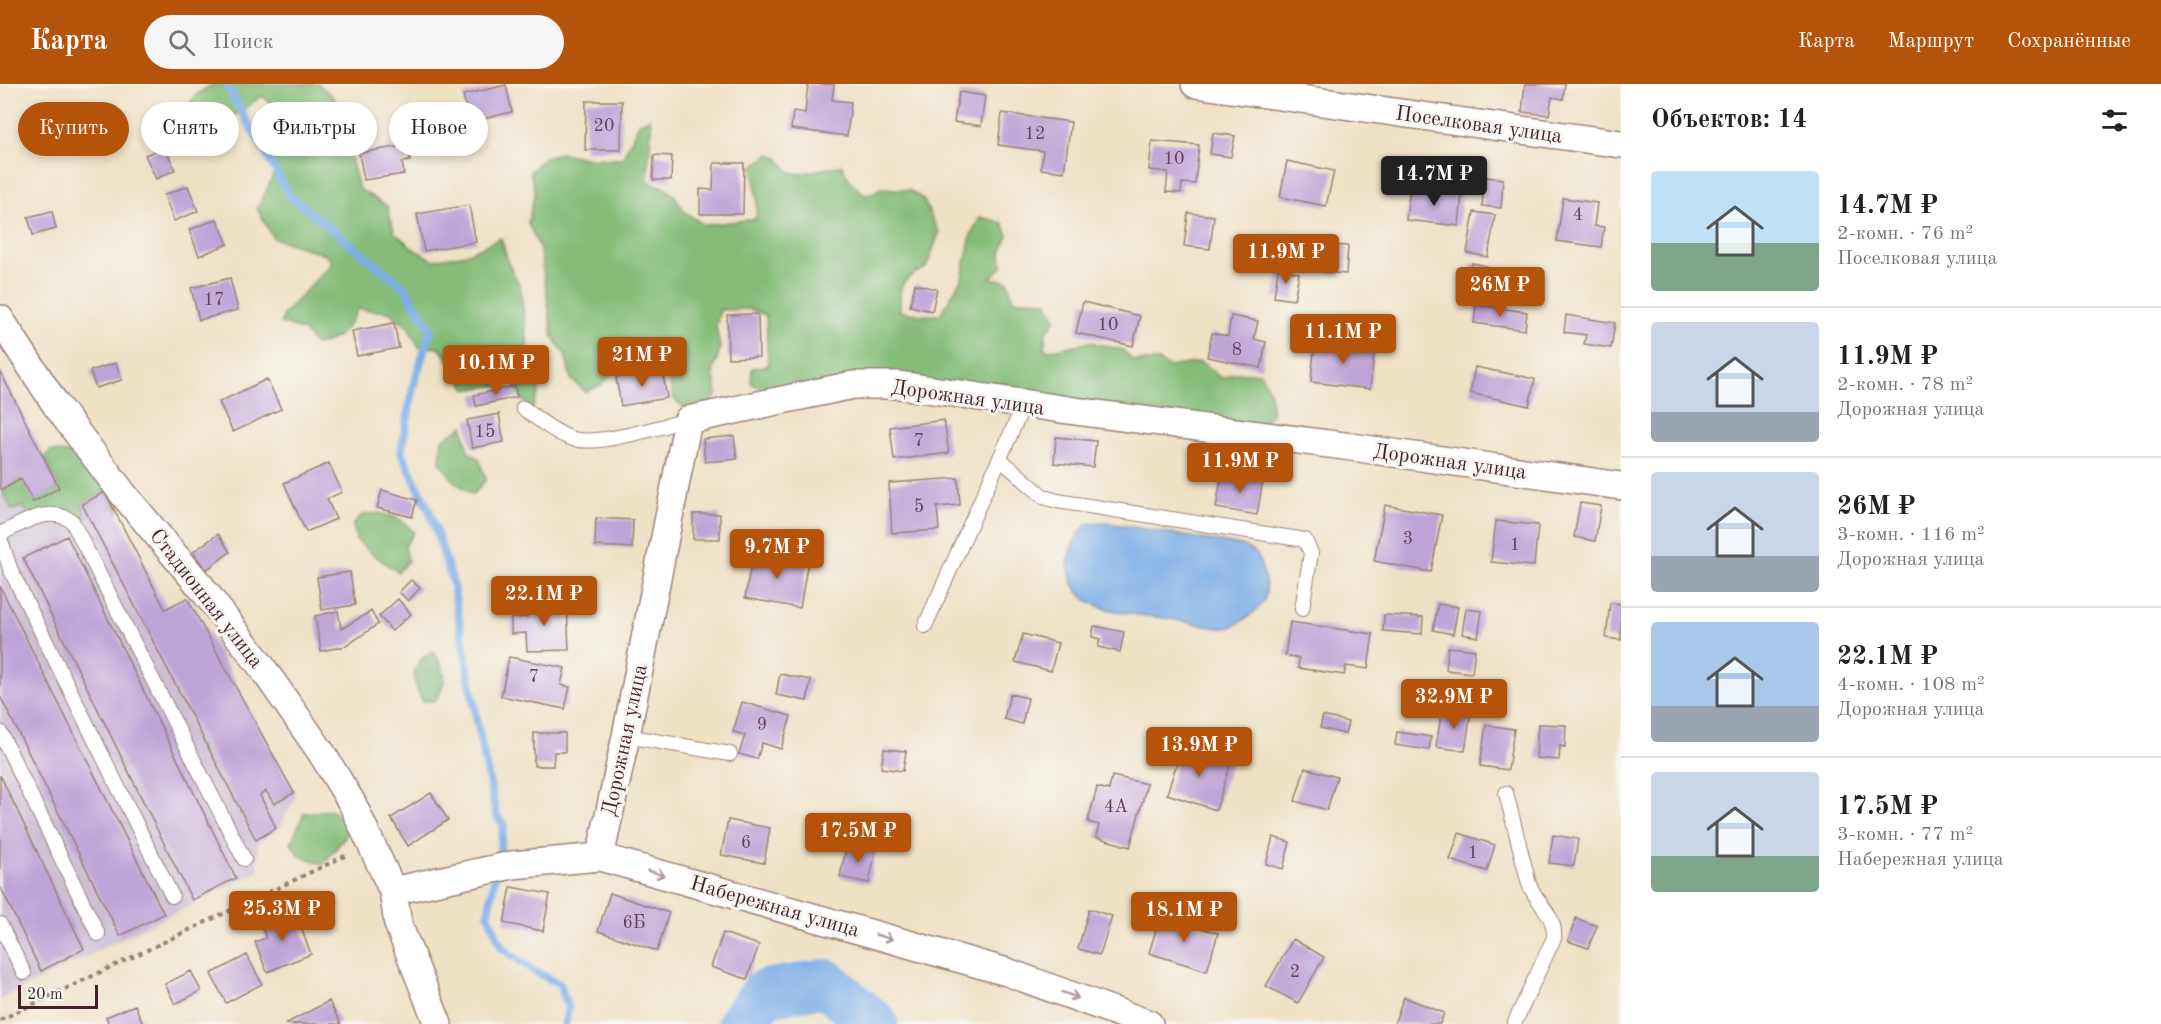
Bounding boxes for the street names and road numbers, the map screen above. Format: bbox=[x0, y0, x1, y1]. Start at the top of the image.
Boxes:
street label: Поселковая улица bbox=[1394, 103, 1564, 148]
street label: Дорожная улица bbox=[890, 377, 1046, 420]
street label: Дорожная улица bbox=[1372, 441, 1528, 484]
street label: Стадионная улица bbox=[145, 525, 267, 672]
street label: Дорожная улица bbox=[599, 662, 652, 818]
street label: Набережная улица bbox=[688, 873, 862, 942]

